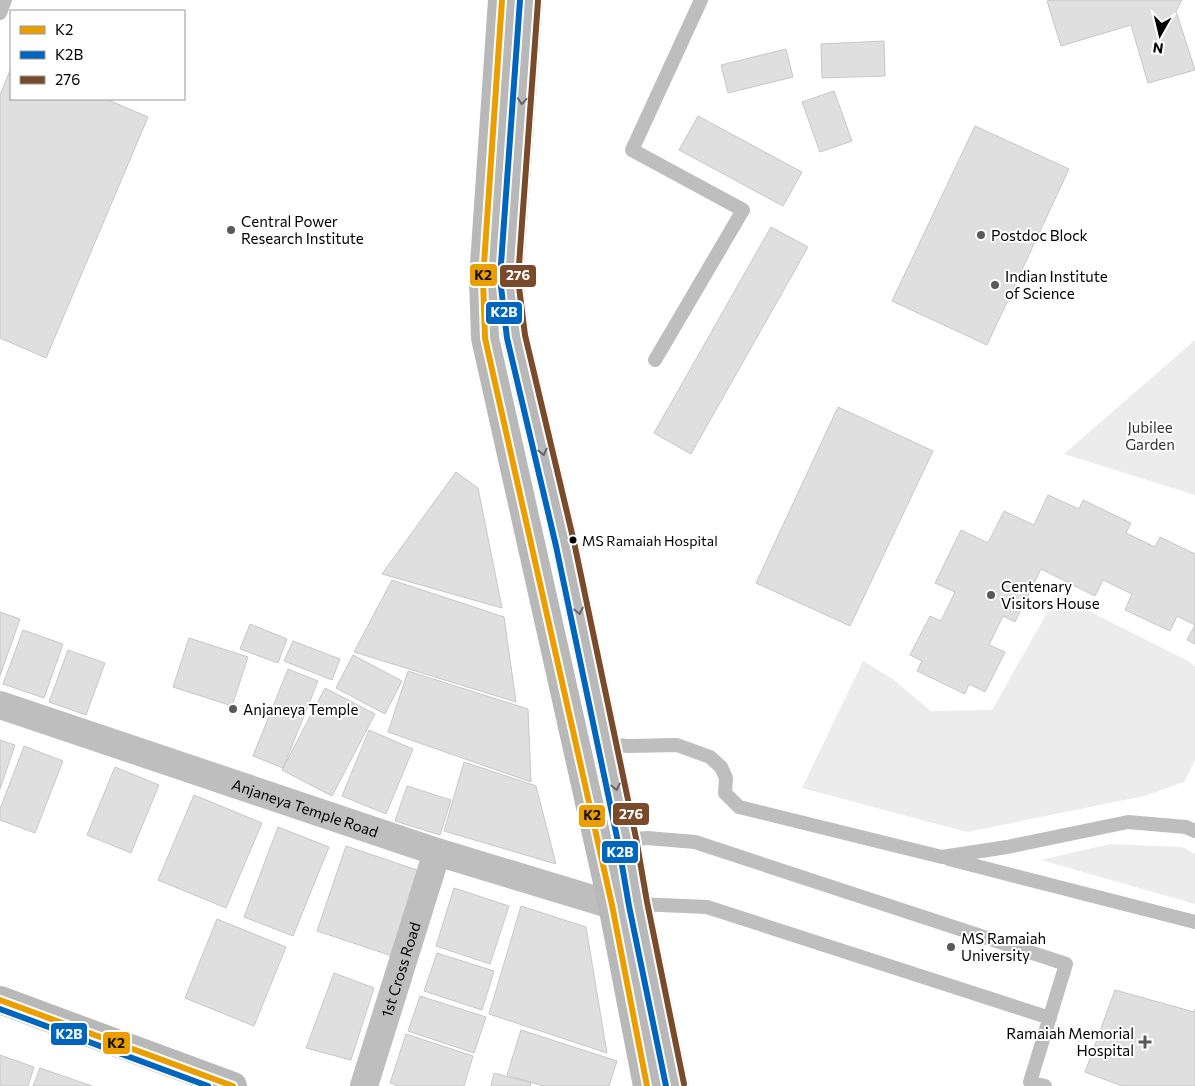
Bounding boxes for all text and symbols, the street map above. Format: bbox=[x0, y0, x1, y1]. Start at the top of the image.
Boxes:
legend bbox=[10, 10, 185, 100]
north arrow bbox=[1135, 10, 1185, 60]
text: K2 bbox=[55, 20, 73, 38]
text: N bbox=[1152, 39, 1165, 58]
text: K2B bbox=[55, 45, 83, 63]
text: 276 bbox=[55, 70, 80, 88]
one-way arrow bbox=[516, 97, 527, 105]
place label: Central Power Research Institute bbox=[241, 212, 364, 247]
marker: Central Power Research Institute bbox=[225, 224, 237, 236]
place label: Postdoc Block bbox=[991, 226, 1088, 244]
marker: Postdoc Block bbox=[975, 229, 987, 241]
line badge: K2 bbox=[469, 263, 498, 287]
line badge: 276 bbox=[499, 264, 537, 288]
text: K2 bbox=[474, 266, 492, 283]
text: 276 bbox=[506, 266, 530, 283]
place label: Indian Institute of Science bbox=[1005, 267, 1108, 302]
marker: Indian Institute of Science bbox=[989, 279, 1001, 291]
line badge: K2B bbox=[485, 301, 523, 325]
text: K2B bbox=[490, 303, 518, 320]
park label: Jubilee Garden bbox=[1125, 418, 1175, 453]
one-way arrow bbox=[537, 448, 548, 456]
place label: MS Ramaiah Hospital bbox=[582, 532, 718, 549]
marker: MS Ramaiah Hospital bbox=[568, 535, 578, 545]
place label: Centenary Visitors House bbox=[1001, 577, 1100, 612]
marker: Centenary Visitors House bbox=[985, 589, 997, 601]
one-way arrow bbox=[573, 606, 583, 615]
place label: Anjaneya Temple bbox=[243, 700, 358, 718]
marker: Anjaneya Temple bbox=[227, 703, 239, 715]
street label: Anjaneya Temple Road bbox=[230, 775, 381, 841]
one-way arrow bbox=[610, 782, 620, 791]
line badge: 276 bbox=[612, 802, 650, 826]
line badge: K2 bbox=[578, 804, 606, 828]
text: 276 bbox=[619, 805, 643, 822]
text: K2 bbox=[583, 806, 601, 823]
line badge: K2B bbox=[601, 840, 639, 864]
text: K2B bbox=[606, 843, 634, 860]
street label: 1st Cross Road bbox=[377, 920, 424, 1019]
place label: MS Ramaiah University bbox=[961, 929, 1046, 964]
marker: MS Ramaiah University bbox=[945, 941, 957, 953]
line badge: K2B bbox=[50, 1022, 88, 1046]
place label: Ramaiah Memorial Hospital bbox=[1006, 1024, 1134, 1059]
text: K2B bbox=[55, 1025, 83, 1042]
line badge: K2 bbox=[102, 1031, 131, 1055]
text: K2 bbox=[107, 1034, 125, 1051]
marker: Ramaiah Memorial Hospital bbox=[1138, 1035, 1152, 1049]

